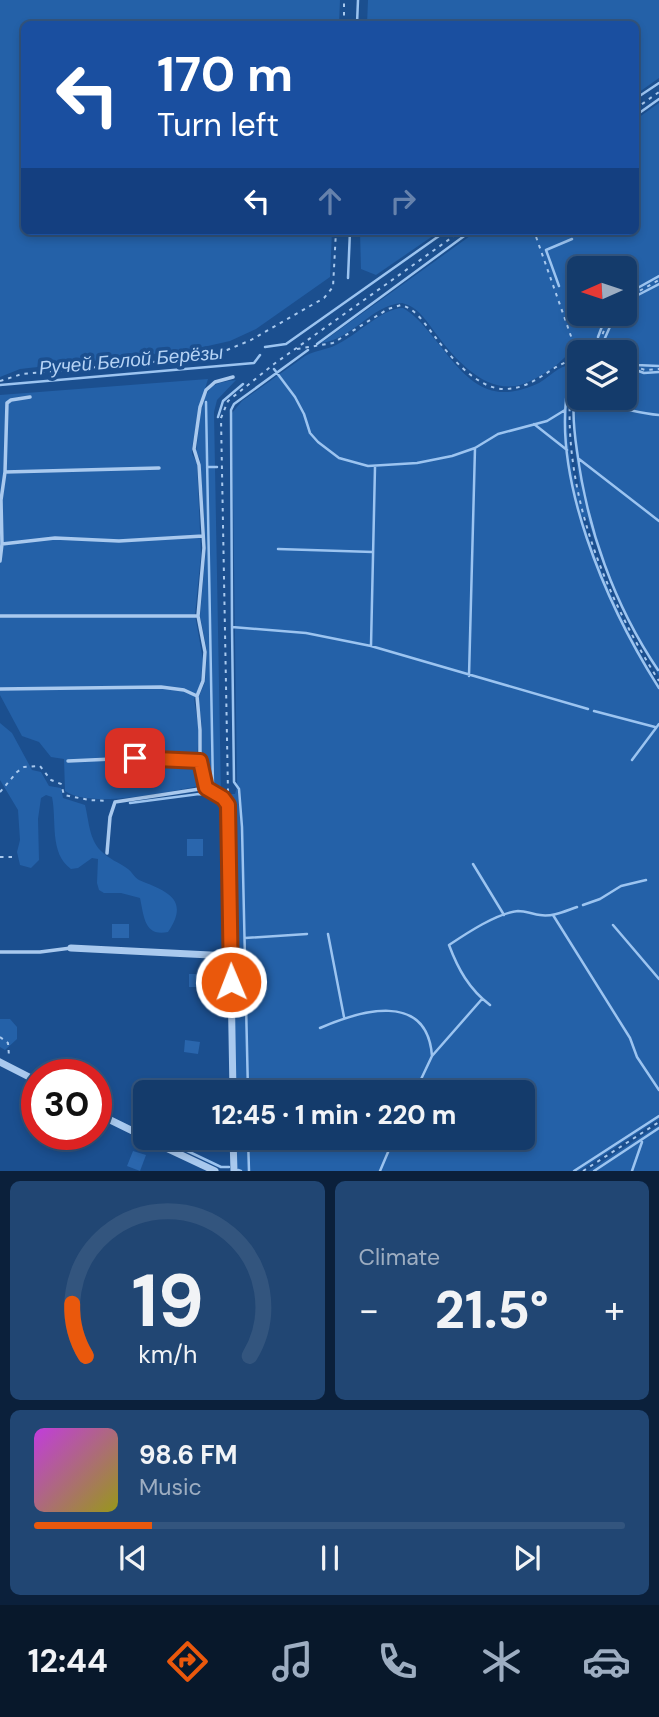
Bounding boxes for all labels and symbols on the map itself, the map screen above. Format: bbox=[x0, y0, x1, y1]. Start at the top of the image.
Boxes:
north arrow bbox=[567, 256, 637, 326]
water label: Ручей Белой Берёзы bbox=[38, 339, 224, 381]
pin bbox=[105, 728, 165, 788]
position arrow bbox=[194, 945, 268, 1019]
speed limit sign: 30 bbox=[21, 1059, 112, 1150]

